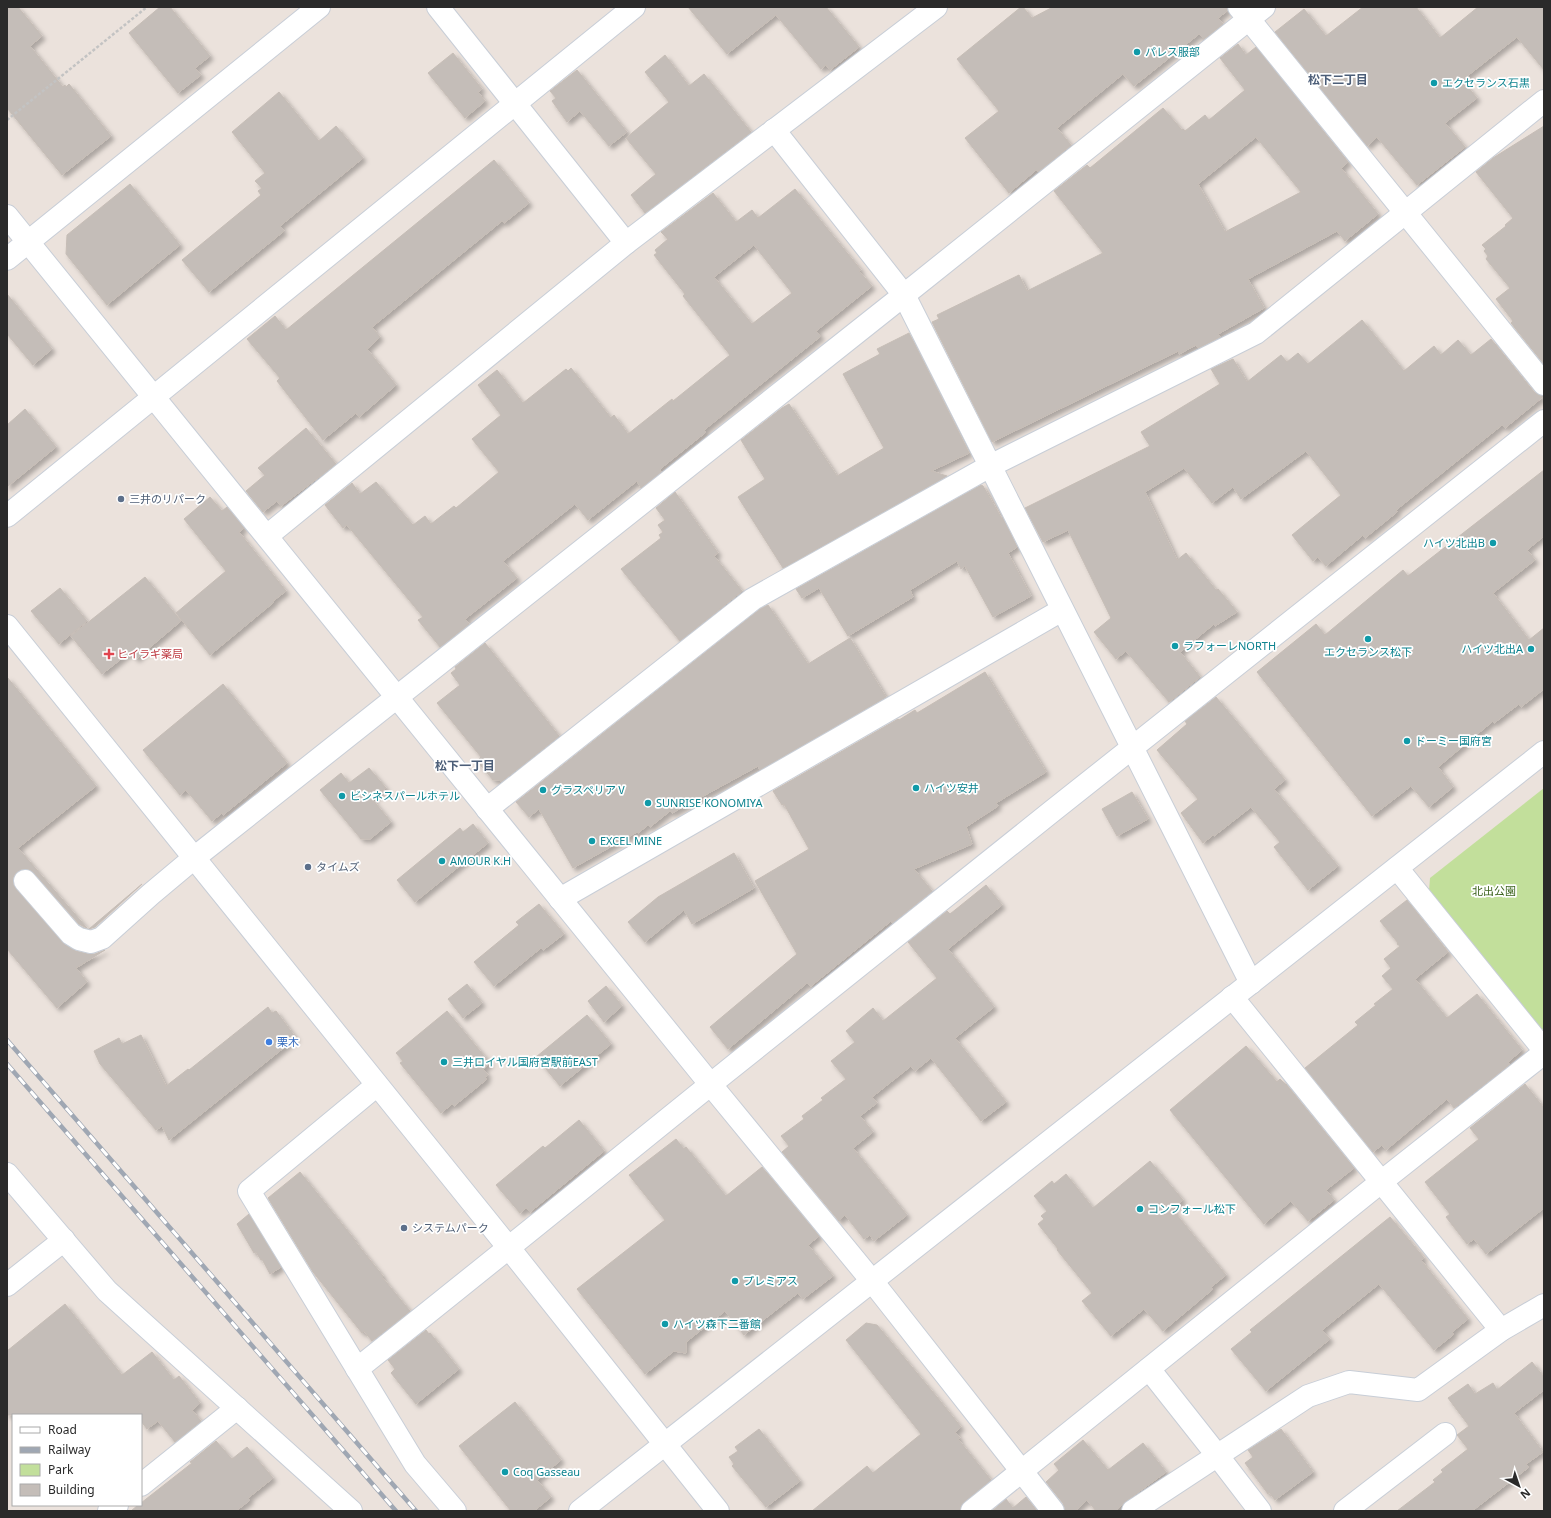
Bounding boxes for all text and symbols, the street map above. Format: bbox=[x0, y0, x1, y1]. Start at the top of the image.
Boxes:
place label: パレス服部 bbox=[1145, 44, 1200, 59]
marker: パレス服部 bbox=[1132, 47, 1142, 57]
district label: 松下二丁目 bbox=[1308, 71, 1368, 88]
place label: エクセランス石黒 bbox=[1442, 75, 1530, 90]
marker: エクセランス石黒 bbox=[1429, 78, 1439, 88]
place label: 三井のリパーク bbox=[129, 491, 206, 506]
marker: 三井のリパーク bbox=[116, 494, 126, 504]
place label: ハイツ北出B bbox=[1423, 535, 1485, 550]
marker: ハイツ北出B bbox=[1488, 538, 1498, 548]
marker: エクセランス松下 bbox=[1363, 634, 1373, 644]
place label: ラフォーレNORTH bbox=[1183, 638, 1276, 653]
marker: ラフォーレNORTH bbox=[1170, 641, 1180, 651]
place label: ハイツ北出A bbox=[1461, 641, 1524, 656]
place label: エクセランス松下 bbox=[1324, 644, 1412, 659]
marker: ハイツ北出A bbox=[1526, 644, 1536, 654]
place label: ヒイラギ薬局 bbox=[117, 646, 183, 661]
marker: ヒイラギ薬局 bbox=[104, 649, 114, 659]
place label: ドーミー国府宮 bbox=[1415, 733, 1492, 748]
marker: ドーミー国府宮 bbox=[1402, 736, 1412, 746]
district label: 松下一丁目 bbox=[435, 757, 495, 774]
place label: ハイツ安井 bbox=[924, 780, 979, 795]
place label: グラスペリアⅤ bbox=[551, 782, 627, 797]
marker: ハイツ安井 bbox=[911, 783, 921, 793]
marker: グラスペリアⅤ bbox=[538, 785, 548, 795]
place label: ビシネスパールホテル bbox=[350, 788, 460, 803]
marker: ビシネスパールホテル bbox=[337, 791, 347, 801]
place label: SUNRISE KONOMIYA bbox=[656, 795, 763, 810]
marker: SUNRISE KONOMIYA bbox=[643, 798, 653, 808]
place label: EXCEL MINE bbox=[600, 833, 662, 848]
marker: EXCEL MINE bbox=[587, 836, 597, 846]
place label: AMOUR K.H bbox=[450, 853, 511, 868]
marker: AMOUR K.H bbox=[437, 856, 447, 866]
place label: タイムズ bbox=[316, 859, 360, 874]
marker: タイムズ bbox=[303, 862, 313, 872]
park label: 北出公園 bbox=[1472, 883, 1516, 898]
place label: 栗木 bbox=[277, 1034, 299, 1049]
marker: 栗木 bbox=[264, 1037, 274, 1047]
place label: 三井ロイヤル国府宮駅前EAST bbox=[452, 1054, 598, 1069]
marker: 三井ロイヤル国府宮駅前EAST bbox=[439, 1057, 449, 1067]
place label: コンフォール松下 bbox=[1148, 1201, 1236, 1216]
marker: コンフォール松下 bbox=[1135, 1204, 1145, 1214]
place label: システムパーク bbox=[412, 1220, 489, 1235]
marker: システムパーク bbox=[399, 1223, 409, 1233]
place label: プレミアス bbox=[743, 1273, 798, 1288]
marker: プレミアス bbox=[730, 1276, 740, 1286]
place label: ハイツ森下二番館 bbox=[673, 1316, 761, 1331]
marker: ハイツ森下二番館 bbox=[660, 1319, 670, 1329]
legend bbox=[12, 1414, 142, 1506]
text: Road bbox=[48, 1421, 77, 1438]
text: Railway bbox=[48, 1441, 92, 1458]
text: Park bbox=[48, 1461, 74, 1478]
place label: Coq Gasseau bbox=[513, 1464, 580, 1479]
north arrow bbox=[1499, 1466, 1539, 1506]
marker: Coq Gasseau bbox=[500, 1467, 510, 1477]
text: Building bbox=[48, 1481, 95, 1498]
text: N bbox=[1517, 1485, 1534, 1503]

